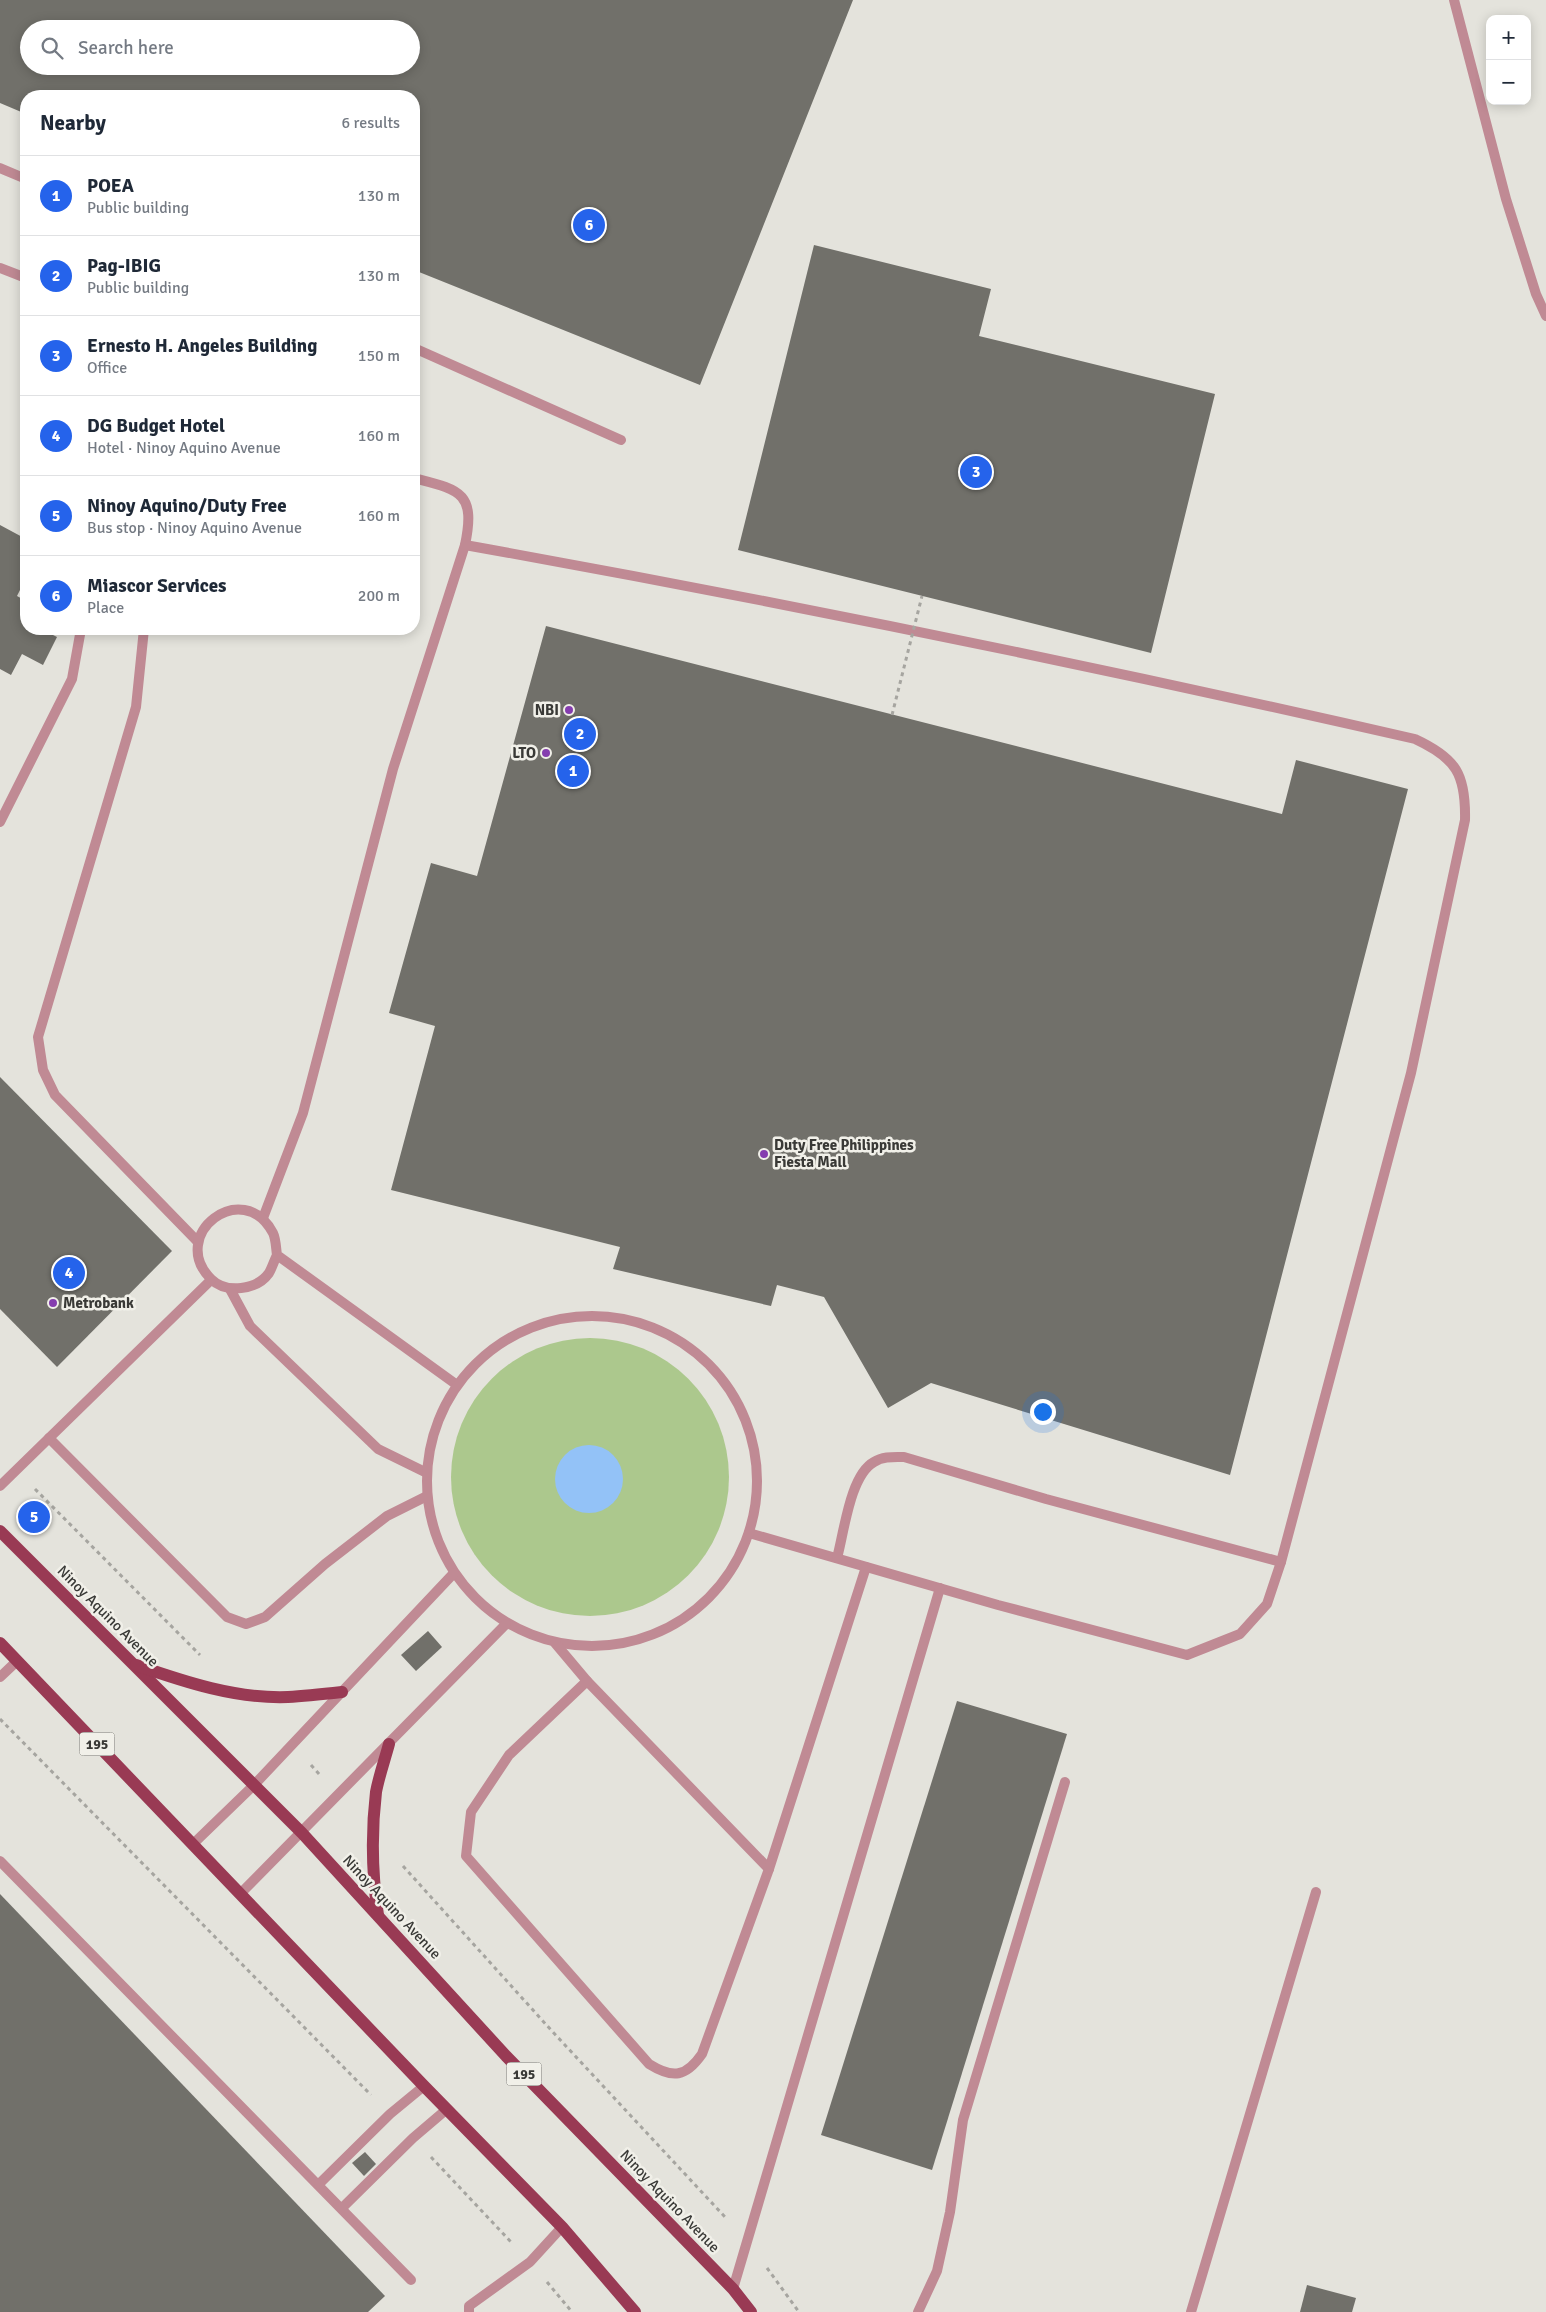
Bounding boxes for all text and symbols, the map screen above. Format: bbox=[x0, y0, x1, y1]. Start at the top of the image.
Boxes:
map controls bbox=[1486, 15, 1531, 105]
button: + bbox=[1486, 15, 1531, 60]
search box bbox=[20, 20, 420, 75]
icon: search bbox=[38, 34, 66, 62]
text: Search here bbox=[78, 36, 174, 60]
button: − bbox=[1486, 60, 1531, 105]
text: Nearby bbox=[40, 110, 106, 136]
text: 6 results bbox=[341, 113, 400, 133]
text: POEA bbox=[87, 174, 134, 198]
text: 1 bbox=[52, 186, 60, 206]
text: 130 m bbox=[358, 186, 400, 206]
text: Public building bbox=[87, 198, 189, 218]
pin: 6 bbox=[573, 206, 605, 244]
text: Pag-IBIG bbox=[87, 254, 161, 278]
text: 2 bbox=[52, 266, 60, 286]
text: 130 m bbox=[358, 266, 400, 286]
text: Public building bbox=[87, 278, 189, 298]
text: Ernesto H. Angeles Building bbox=[87, 334, 317, 358]
text: 3 bbox=[52, 346, 60, 366]
text: 150 m bbox=[358, 346, 400, 366]
text: Office bbox=[87, 358, 127, 378]
text: DG Budget Hotel bbox=[87, 414, 225, 438]
text: 4 bbox=[52, 426, 60, 446]
text: 160 m bbox=[358, 426, 400, 446]
text: Hotel · Ninoy Aquino Avenue bbox=[87, 438, 281, 458]
pin: 3 bbox=[960, 453, 992, 491]
text: Ninoy Aquino/Duty Free bbox=[87, 494, 287, 518]
text: 5 bbox=[52, 506, 60, 526]
text: 160 m bbox=[358, 506, 400, 526]
text: Bus stop · Ninoy Aquino Avenue bbox=[87, 518, 302, 538]
text: Miascor Services bbox=[87, 574, 227, 598]
text: 6 bbox=[52, 586, 60, 606]
text: 200 m bbox=[358, 586, 400, 606]
text: Place bbox=[87, 598, 124, 618]
place label: NBI bbox=[535, 701, 559, 719]
marker: NBI bbox=[563, 704, 575, 716]
pin: 2 bbox=[564, 715, 596, 753]
place label: LTO bbox=[512, 744, 536, 762]
marker: LTO bbox=[540, 747, 552, 759]
pin: 1 bbox=[557, 752, 589, 790]
place label: Duty Free Philippines Fiesta Mall bbox=[774, 1136, 914, 1171]
marker: Duty Free Philippines Fiesta Mall bbox=[758, 1148, 770, 1160]
pin: 4 bbox=[53, 1254, 85, 1292]
place label: Metrobank bbox=[63, 1294, 134, 1312]
marker: Metrobank bbox=[47, 1297, 59, 1309]
your location bbox=[1030, 1399, 1056, 1425]
pin: 5 bbox=[18, 1498, 50, 1536]
street label: Ninoy Aquino Avenue bbox=[54, 1562, 162, 1670]
road number: 195 bbox=[80, 1732, 114, 1756]
street label: Ninoy Aquino Avenue bbox=[339, 1851, 445, 1963]
road number: 195 bbox=[506, 2062, 542, 2086]
street label: Ninoy Aquino Avenue bbox=[616, 2146, 724, 2256]

